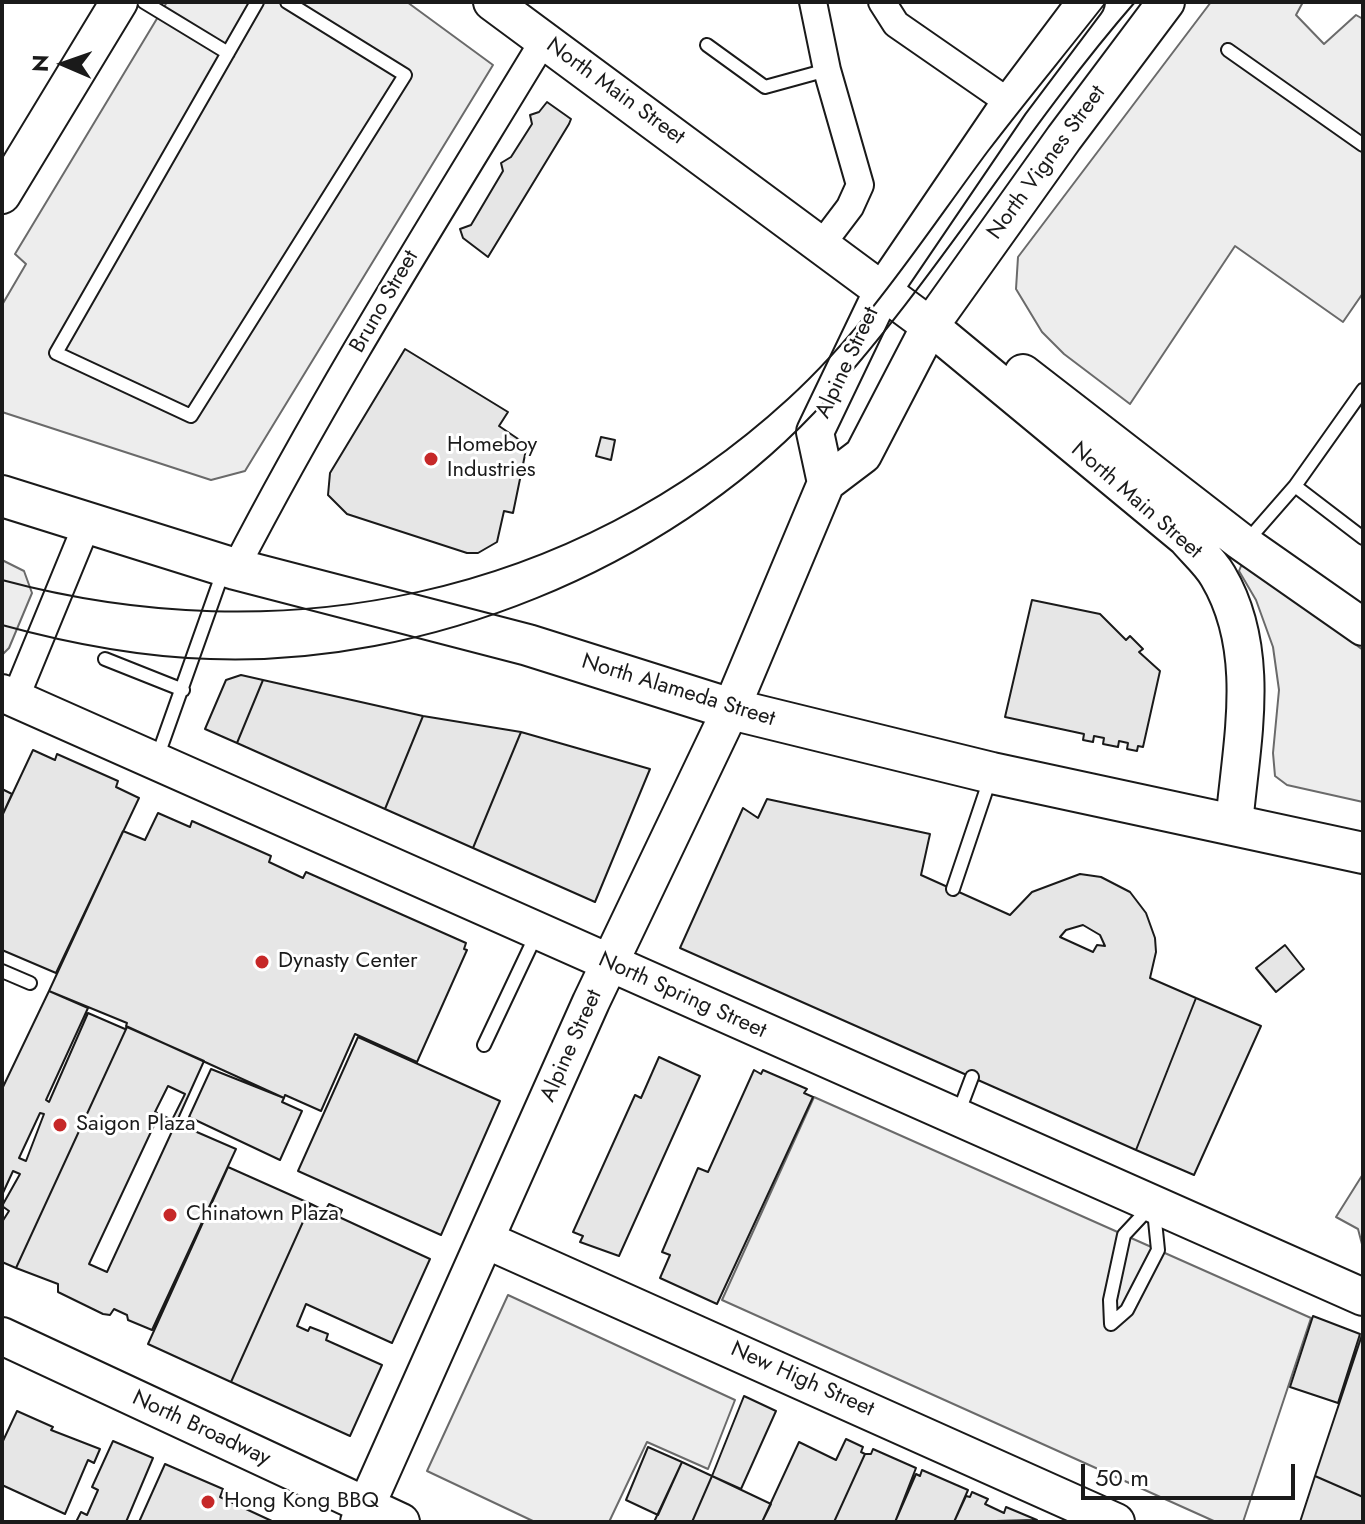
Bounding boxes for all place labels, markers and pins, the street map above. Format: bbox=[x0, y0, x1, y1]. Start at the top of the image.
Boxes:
place label: Homeboy Industries bbox=[447, 433, 537, 484]
marker: Homeboy Industries bbox=[422, 450, 440, 468]
place label: Dynasty Center bbox=[278, 949, 418, 975]
marker: Dynasty Center bbox=[253, 953, 271, 971]
place label: Saigon Plaza bbox=[76, 1112, 195, 1138]
marker: Saigon Plaza bbox=[51, 1116, 69, 1134]
place label: Chinatown Plaza bbox=[186, 1202, 339, 1228]
marker: Chinatown Plaza bbox=[161, 1206, 179, 1224]
place label: Hong Kong BBQ bbox=[224, 1489, 379, 1515]
marker: Hong Kong BBQ bbox=[199, 1493, 217, 1511]

